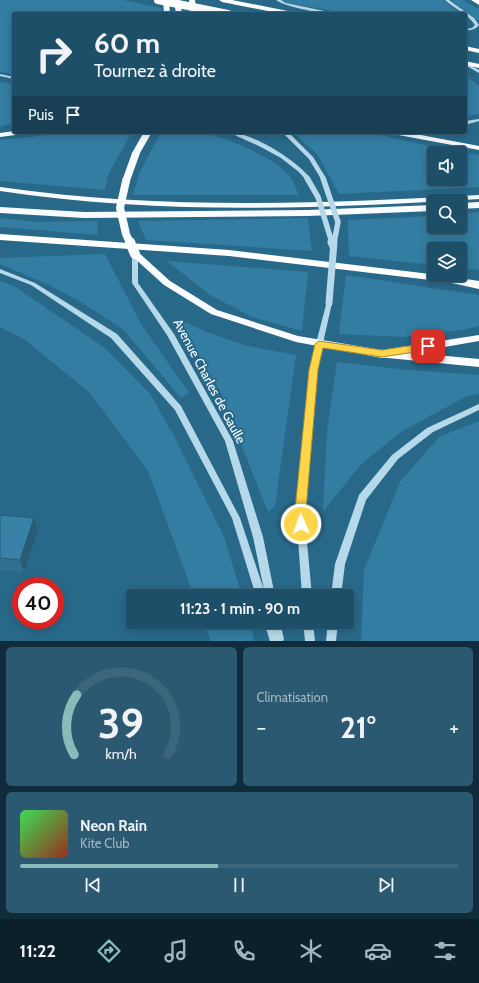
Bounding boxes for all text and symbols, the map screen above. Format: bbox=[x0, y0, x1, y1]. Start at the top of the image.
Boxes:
text: 60 m bbox=[94, 26, 160, 60]
icon: right bbox=[28, 28, 80, 80]
text: Tournez à droite bbox=[94, 60, 216, 82]
icon: arrive bbox=[62, 104, 84, 126]
text: Puis bbox=[28, 106, 54, 124]
map controls bbox=[427, 146, 467, 282]
button: sound bbox=[427, 146, 467, 186]
button: search bbox=[427, 194, 467, 234]
button: layers bbox=[427, 242, 467, 282]
street label: Avenue Charles de Gaulle bbox=[170, 316, 250, 446]
pin bbox=[411, 329, 445, 363]
icon: arrive bbox=[417, 335, 439, 357]
position arrow bbox=[280, 503, 322, 545]
speed limit sign: 40 bbox=[12, 577, 64, 629]
text: 11:23 · 1 min · 90 m bbox=[180, 600, 300, 618]
text: Climatisation bbox=[257, 689, 328, 705]
text: 39 bbox=[98, 697, 144, 747]
text: 21° bbox=[340, 709, 376, 746]
text: − bbox=[257, 714, 266, 741]
text: + bbox=[449, 714, 459, 741]
text: km/h bbox=[106, 744, 137, 762]
text: Neon Rain bbox=[80, 817, 147, 835]
text: Kite Club bbox=[80, 835, 129, 851]
icon: previous bbox=[82, 874, 104, 896]
icon: pause bbox=[228, 874, 250, 896]
icon: next bbox=[375, 874, 397, 896]
icon: directions bbox=[95, 937, 123, 965]
icon: music bbox=[162, 937, 190, 965]
icon: phone bbox=[230, 937, 258, 965]
icon: climate bbox=[297, 937, 325, 965]
icon: car bbox=[364, 937, 392, 965]
icon: filters bbox=[431, 937, 459, 965]
text: 11:22 bbox=[20, 940, 56, 962]

